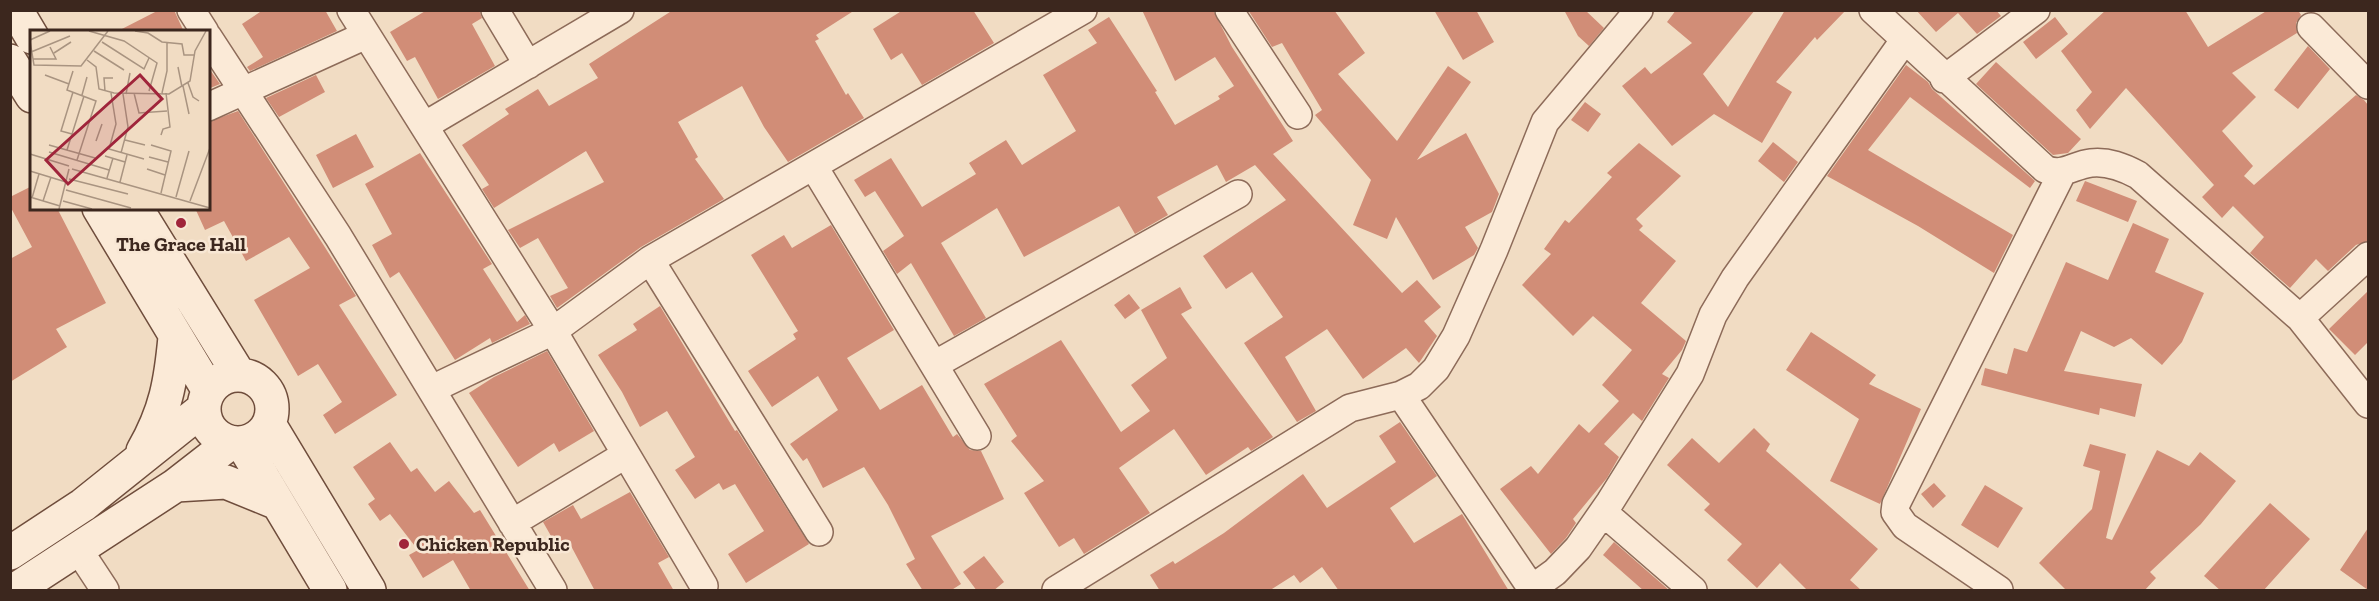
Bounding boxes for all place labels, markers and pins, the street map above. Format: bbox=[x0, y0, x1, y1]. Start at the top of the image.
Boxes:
marker: The Grace Hall bbox=[174, 216, 188, 230]
place label: The Grace Hall bbox=[116, 232, 246, 256]
place label: Chicken Republic bbox=[416, 532, 570, 556]
marker: Chicken Republic bbox=[397, 537, 411, 551]

